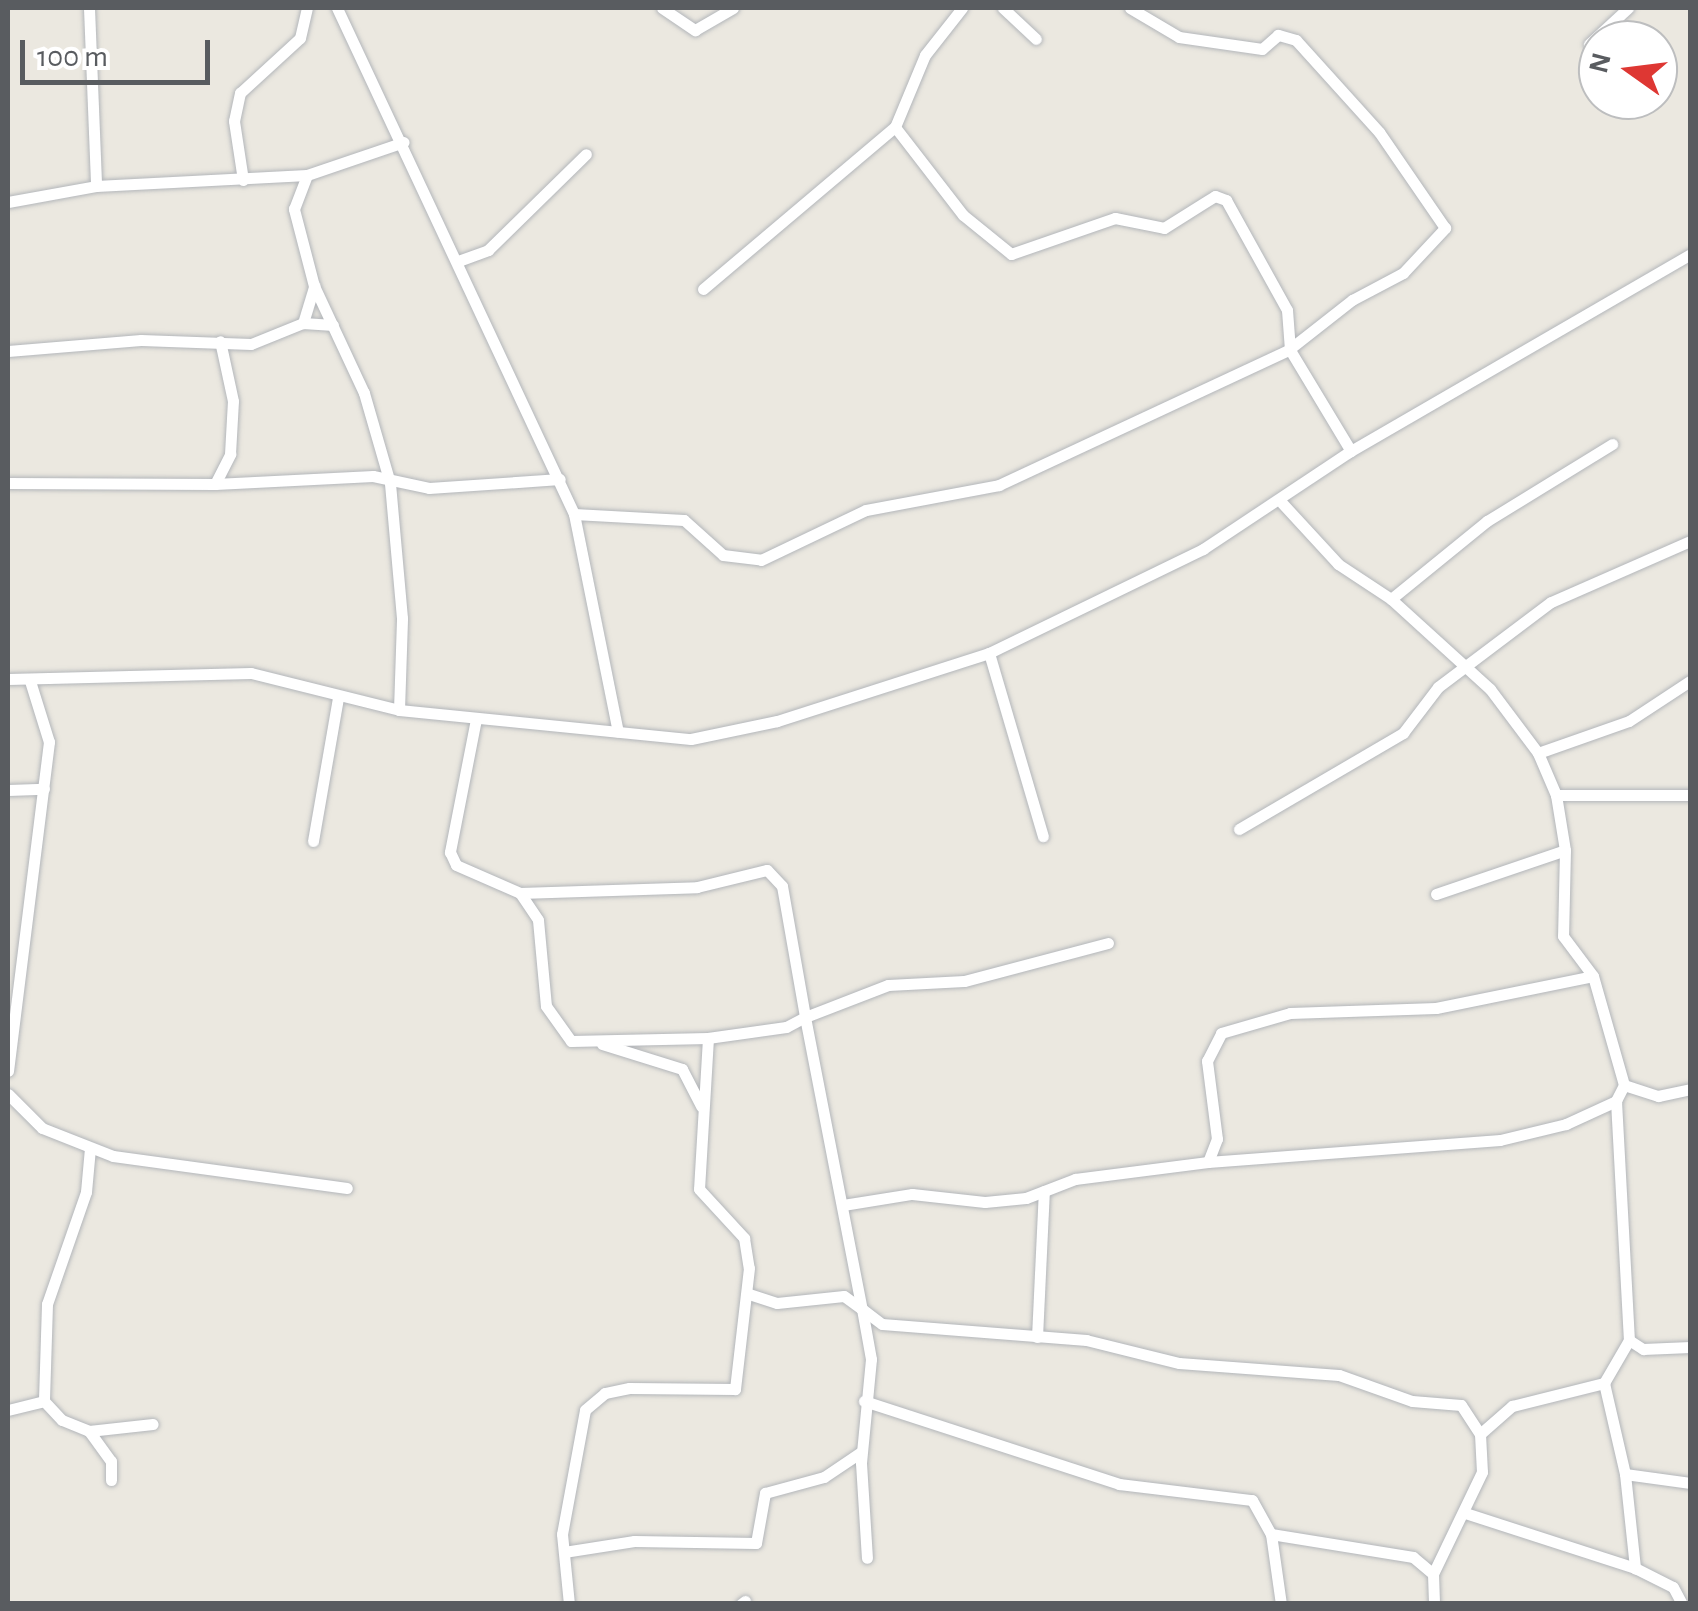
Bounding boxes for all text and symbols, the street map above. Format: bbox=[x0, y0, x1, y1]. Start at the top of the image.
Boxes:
scale bar bbox=[25, 20, 215, 82]
north arrow bbox=[1578, 20, 1678, 120]
text: 100 m bbox=[37, 42, 108, 72]
text: N bbox=[1585, 50, 1617, 76]

